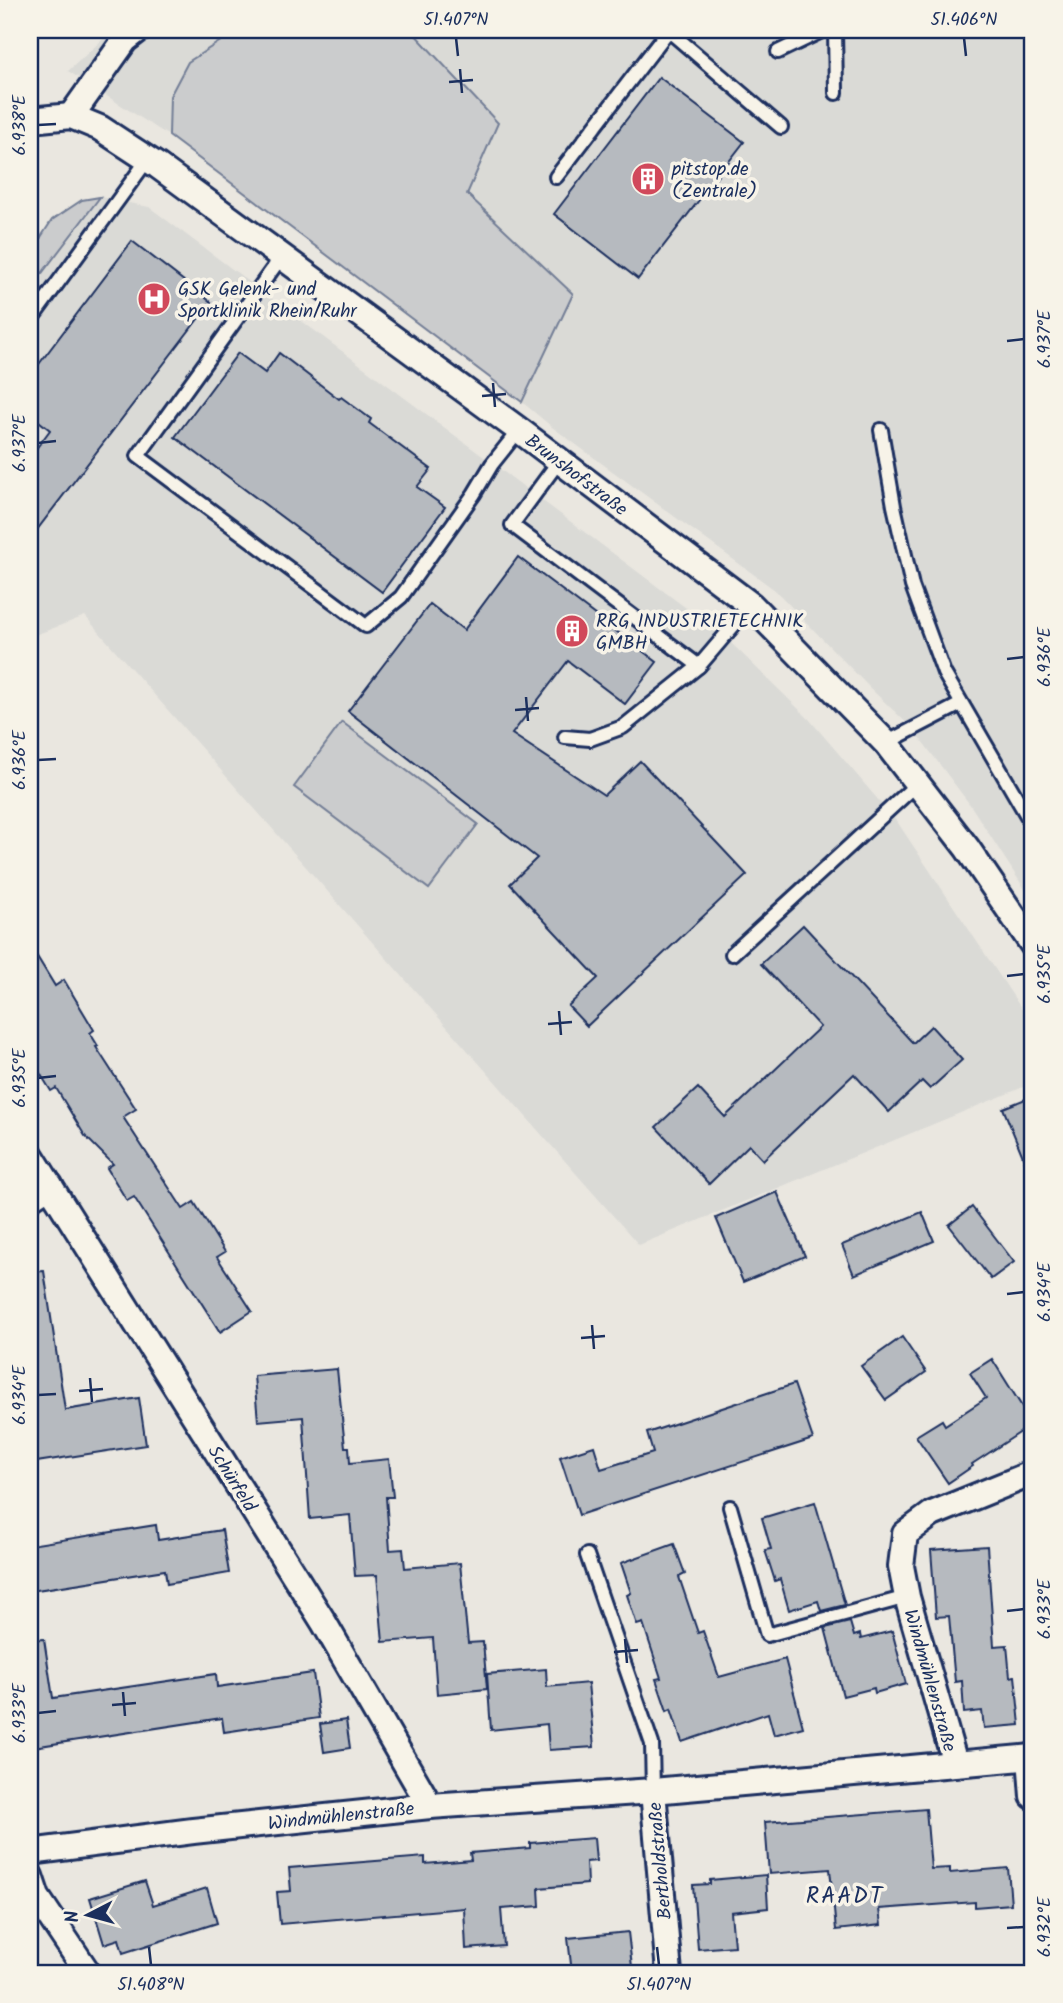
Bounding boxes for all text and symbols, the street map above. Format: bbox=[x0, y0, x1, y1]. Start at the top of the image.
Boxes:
text: 51.407°N bbox=[423, 6, 489, 35]
text: 51.406°N bbox=[931, 6, 997, 35]
text: 6.938°E bbox=[6, 94, 35, 155]
place label: pitstop.de (Zentrale) bbox=[671, 155, 757, 207]
building icon: pitstop.de (Zentrale) bbox=[629, 160, 667, 198]
place label: GSK Gelenk- und Sportklinik Rhein/Ruhr bbox=[178, 275, 358, 327]
hospital icon: GSK Gelenk- und Sportklinik Rhein/Ruhr bbox=[135, 280, 173, 318]
text: 6.937°E bbox=[1031, 309, 1060, 368]
text: 6.937°E bbox=[6, 413, 35, 472]
street label: Brunshofstraße bbox=[518, 427, 634, 525]
place label: RRG INDUSTRIETECHNIK GMBH bbox=[596, 607, 804, 659]
building icon: RRG INDUSTRIETECHNIK GMBH bbox=[553, 612, 591, 650]
text: 6.936°E bbox=[1031, 627, 1060, 687]
text: 6.936°E bbox=[6, 730, 35, 790]
text: 6.935°E bbox=[1031, 944, 1060, 1004]
text: 6.935°E bbox=[6, 1048, 35, 1108]
text: 6.934°E bbox=[1031, 1262, 1060, 1322]
text: 6.934°E bbox=[6, 1365, 35, 1425]
street label: Schürfeld bbox=[199, 1440, 264, 1519]
text: 6.933°E bbox=[1031, 1578, 1060, 1639]
street label: Windmühlenstraße bbox=[894, 1606, 964, 1756]
text: 6.933°E bbox=[6, 1682, 35, 1743]
street label: Windmühlenstraße bbox=[267, 1794, 416, 1840]
street label: Bertholdstraße bbox=[641, 1801, 681, 1921]
district label: RAADT bbox=[806, 1879, 884, 1915]
north arrow bbox=[52, 1881, 122, 1951]
text: 6.932°E bbox=[1031, 1896, 1060, 1957]
text: N bbox=[58, 1909, 89, 1924]
text: 51.408°N bbox=[117, 1971, 185, 2000]
text: 51.407°N bbox=[626, 1971, 692, 2000]

